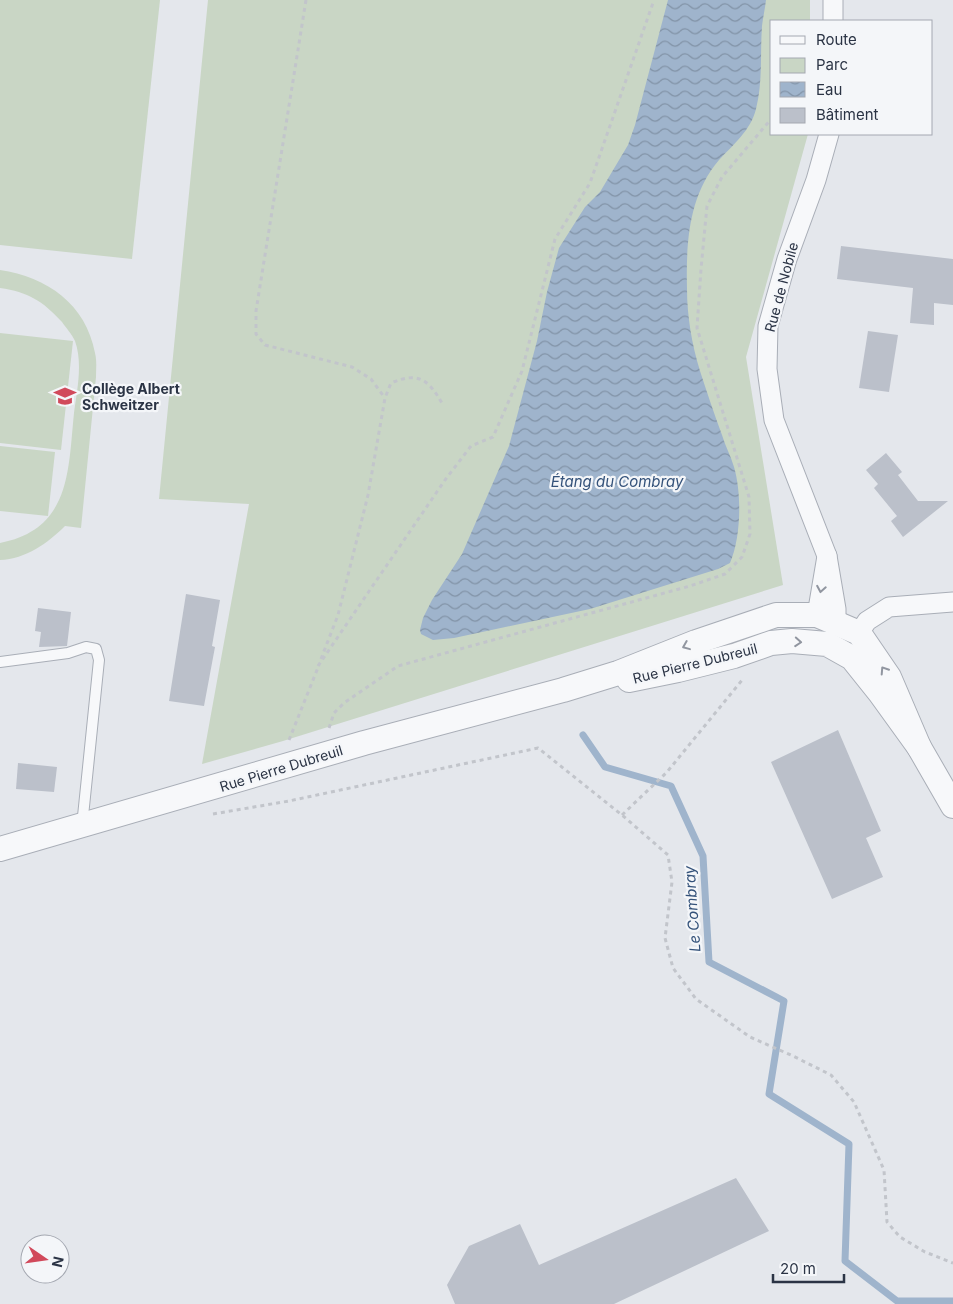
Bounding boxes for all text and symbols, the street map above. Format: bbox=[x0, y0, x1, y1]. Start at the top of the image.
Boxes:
legend bbox=[770, 20, 933, 135]
text: Route bbox=[816, 30, 857, 49]
text: Parc bbox=[816, 55, 848, 74]
text: Eau bbox=[816, 80, 842, 99]
text: Bâtiment bbox=[816, 105, 879, 124]
street label: Rue de Nobile bbox=[761, 240, 801, 334]
place label: Collège Albert Schweitzer bbox=[82, 380, 180, 413]
school or university icon: Collège Albert Schweitzer bbox=[52, 383, 78, 409]
water label: Étang du Combray bbox=[551, 472, 684, 491]
one-way arrow bbox=[817, 584, 827, 593]
one-way arrow bbox=[795, 636, 803, 647]
street label: Rue Pierre Dubreuil bbox=[631, 639, 759, 687]
one-way arrow bbox=[682, 640, 691, 650]
one-way arrow bbox=[881, 667, 891, 676]
street label: Rue Pierre Dubreuil bbox=[217, 741, 345, 795]
water label: Le Combray bbox=[679, 865, 704, 953]
north arrow bbox=[20, 1234, 70, 1284]
scale bar bbox=[773, 1252, 844, 1284]
text: N bbox=[49, 1255, 68, 1269]
text: 20 m bbox=[780, 1259, 816, 1278]

